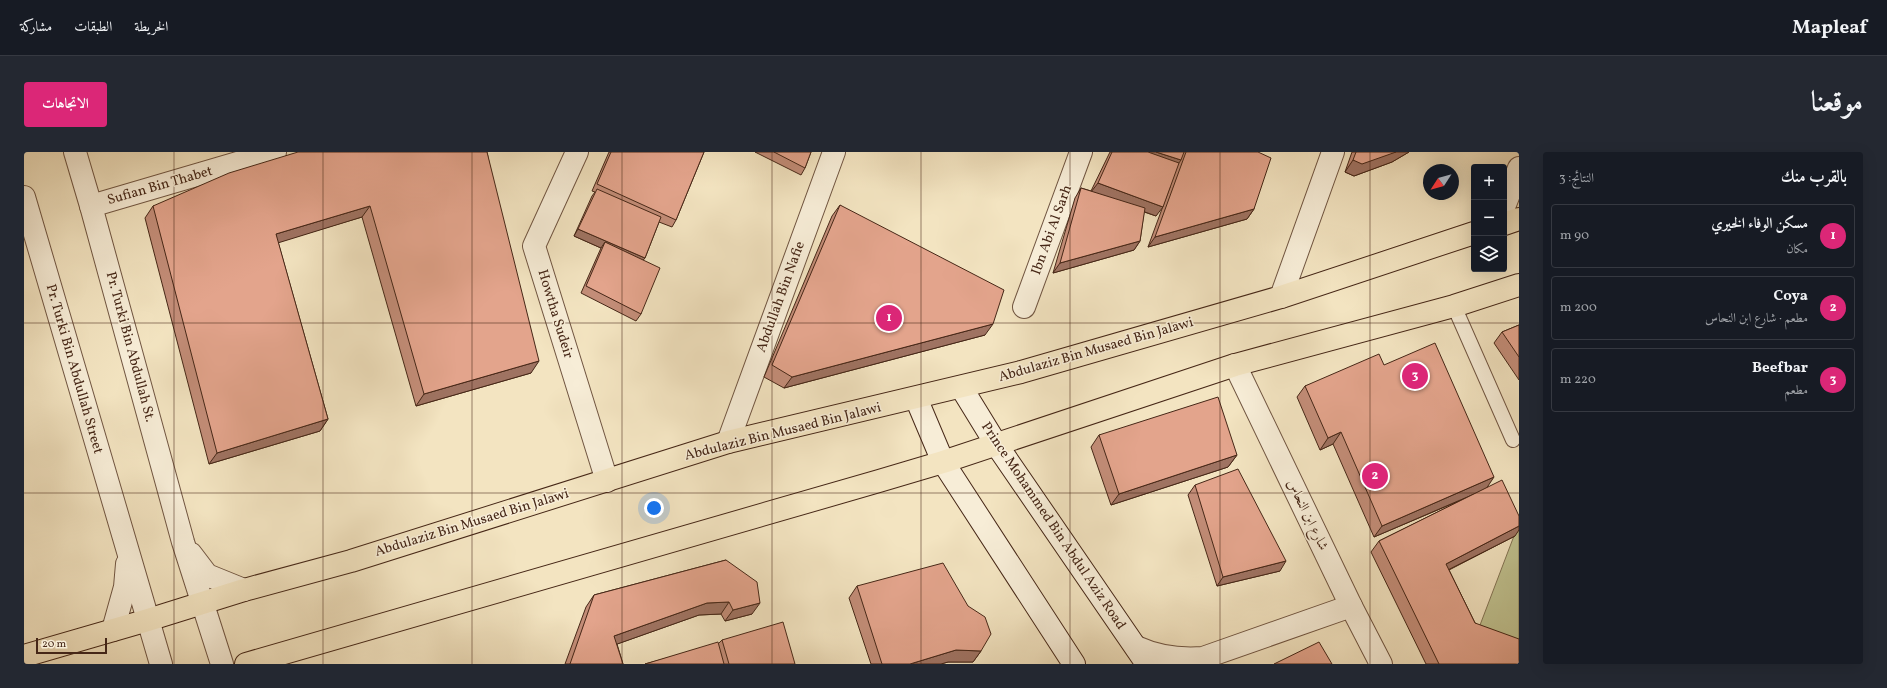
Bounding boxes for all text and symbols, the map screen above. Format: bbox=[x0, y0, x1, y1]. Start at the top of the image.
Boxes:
text: Mapleaf bbox=[1792, 15, 1867, 41]
text: مشاركة bbox=[20, 18, 52, 37]
text: الطبقات bbox=[74, 18, 112, 37]
text: الخريطة bbox=[134, 18, 168, 37]
button: الاتجاهات bbox=[24, 82, 107, 127]
text: موقعنا bbox=[1811, 84, 1863, 123]
street label: Sufian Bin Thabet bbox=[105, 162, 215, 210]
north arrow bbox=[1423, 164, 1459, 200]
map controls bbox=[1471, 164, 1507, 272]
button: + bbox=[1471, 164, 1507, 200]
text: بالقرب منك bbox=[1781, 166, 1847, 189]
text: النتائج: 3 bbox=[1559, 170, 1594, 188]
street label: Ibn Abi Al Sarh bbox=[1027, 183, 1077, 277]
button: − bbox=[1471, 200, 1507, 236]
text: مسكن الوفاء الخيري bbox=[1711, 214, 1808, 235]
text: 90 m bbox=[1560, 227, 1589, 245]
text: 1 bbox=[1830, 227, 1836, 245]
button: layers bbox=[1471, 236, 1507, 272]
street label: Abdullah Bin Nafie bbox=[752, 239, 810, 355]
text: مكان bbox=[1786, 241, 1808, 259]
street label: Howtha Sudeir bbox=[532, 267, 578, 361]
street label: Pr. Turki Bin Abdullah St. bbox=[101, 270, 159, 424]
street label: Pr. Turki Bin Abdullah Street bbox=[41, 282, 107, 456]
text: Coya bbox=[1774, 286, 1808, 307]
text: 200 m bbox=[1560, 299, 1597, 317]
text: 2 bbox=[1830, 299, 1836, 317]
pin: 1 bbox=[876, 303, 902, 333]
text: مطعم · شارع ابن النحاس bbox=[1705, 310, 1808, 328]
street label: Abdulaziz Bin Musaed Bin Jalawi bbox=[996, 313, 1196, 387]
text: Beefbar bbox=[1752, 358, 1808, 379]
pin: 3 bbox=[1402, 361, 1428, 391]
text: 220 m bbox=[1560, 371, 1596, 389]
text: 3 bbox=[1830, 371, 1836, 389]
text: مطعم bbox=[1784, 382, 1808, 400]
street label: Abdulaziz Bin Musaed Bin Jalawi bbox=[683, 398, 883, 466]
street label: Prince Mohammed Bin Abdul Aziz Road bbox=[976, 418, 1130, 634]
pin: 2 bbox=[1362, 461, 1388, 491]
street label: شارع ابن النحاس bbox=[1281, 476, 1332, 554]
street label: Abdulaziz Bin Musaed Bin Jalawi bbox=[373, 484, 571, 562]
your location bbox=[644, 498, 664, 518]
scale bar bbox=[36, 636, 107, 655]
text: 20 m bbox=[42, 637, 66, 652]

